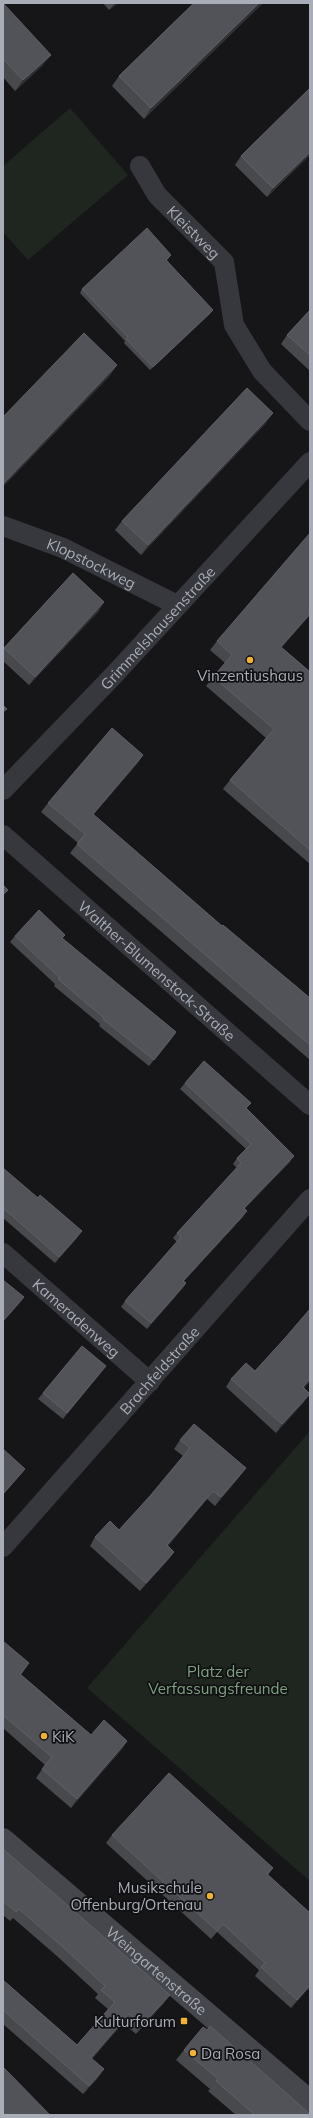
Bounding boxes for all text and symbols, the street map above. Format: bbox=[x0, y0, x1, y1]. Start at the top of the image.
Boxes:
street label: Kleistweg bbox=[163, 201, 225, 263]
street label: Klopstockweg bbox=[44, 533, 139, 593]
street label: Grimmelshausenstraße bbox=[96, 562, 219, 693]
marker: Vinzentiushaus bbox=[245, 655, 255, 665]
place label: Vinzentiushaus bbox=[197, 666, 303, 685]
street label: Walther-Blumenstock-Straße bbox=[74, 896, 240, 1045]
street label: Kameradenweg bbox=[29, 1274, 124, 1361]
street label: Brachfeldstraße bbox=[115, 1322, 203, 1418]
park label: Platz der Verfassungsfreunde bbox=[148, 1662, 288, 1698]
place label: KiK bbox=[52, 1727, 75, 1746]
marker: KiK bbox=[39, 1731, 49, 1741]
place label: Musikschule Offenburg/Ortenau bbox=[70, 1878, 202, 1914]
marker: Musikschule Offenburg/Ortenau bbox=[205, 1891, 215, 1901]
street label: Weingartenstraße bbox=[102, 1922, 211, 2019]
place label: Kulturforum bbox=[94, 2012, 176, 2031]
marker: Kulturforum bbox=[179, 2016, 189, 2026]
place label: Da Rosa bbox=[201, 2044, 260, 2063]
marker: Da Rosa bbox=[188, 2048, 198, 2058]

